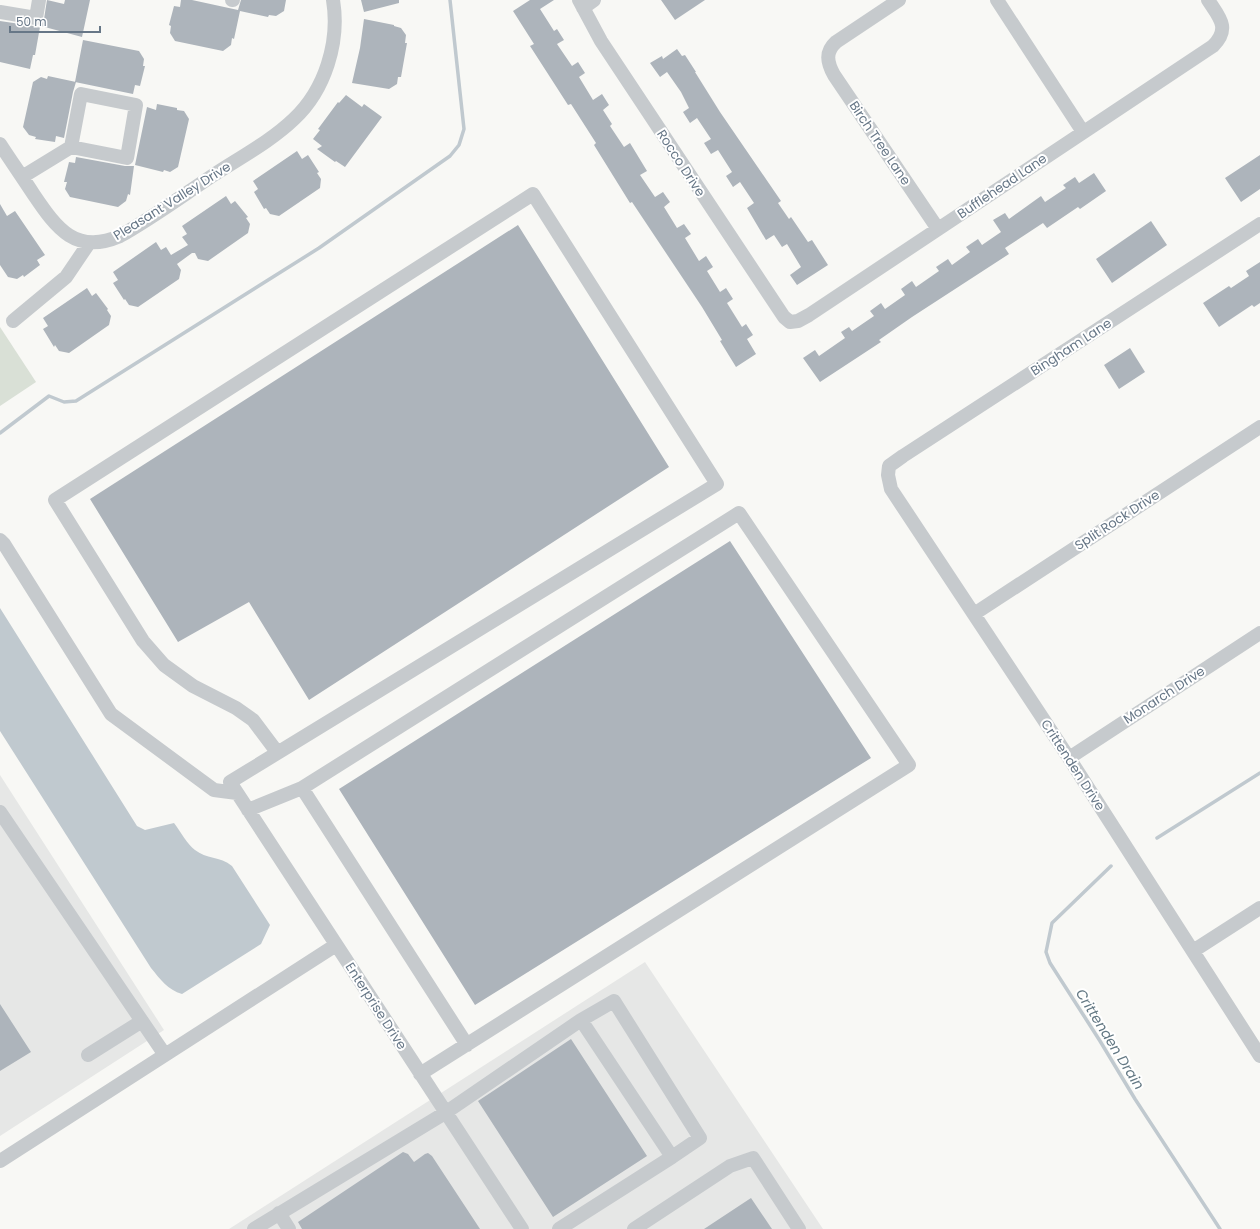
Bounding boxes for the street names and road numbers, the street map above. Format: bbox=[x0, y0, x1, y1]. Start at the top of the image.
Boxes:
street label: Birch Tree Lane bbox=[845, 97, 915, 189]
street label: Rocco Drive bbox=[652, 126, 710, 200]
street label: Bufflehead Lane bbox=[953, 149, 1051, 223]
street label: Pleasant Valley Drive bbox=[110, 157, 234, 245]
street label: Bingham Lane bbox=[1027, 314, 1115, 380]
street label: Split Rock Drive bbox=[1071, 485, 1163, 555]
street label: Monarch Drive bbox=[1120, 662, 1208, 728]
street label: Crittenden Drive bbox=[1036, 716, 1110, 814]
street label: Enterprise Drive bbox=[341, 959, 411, 1053]

